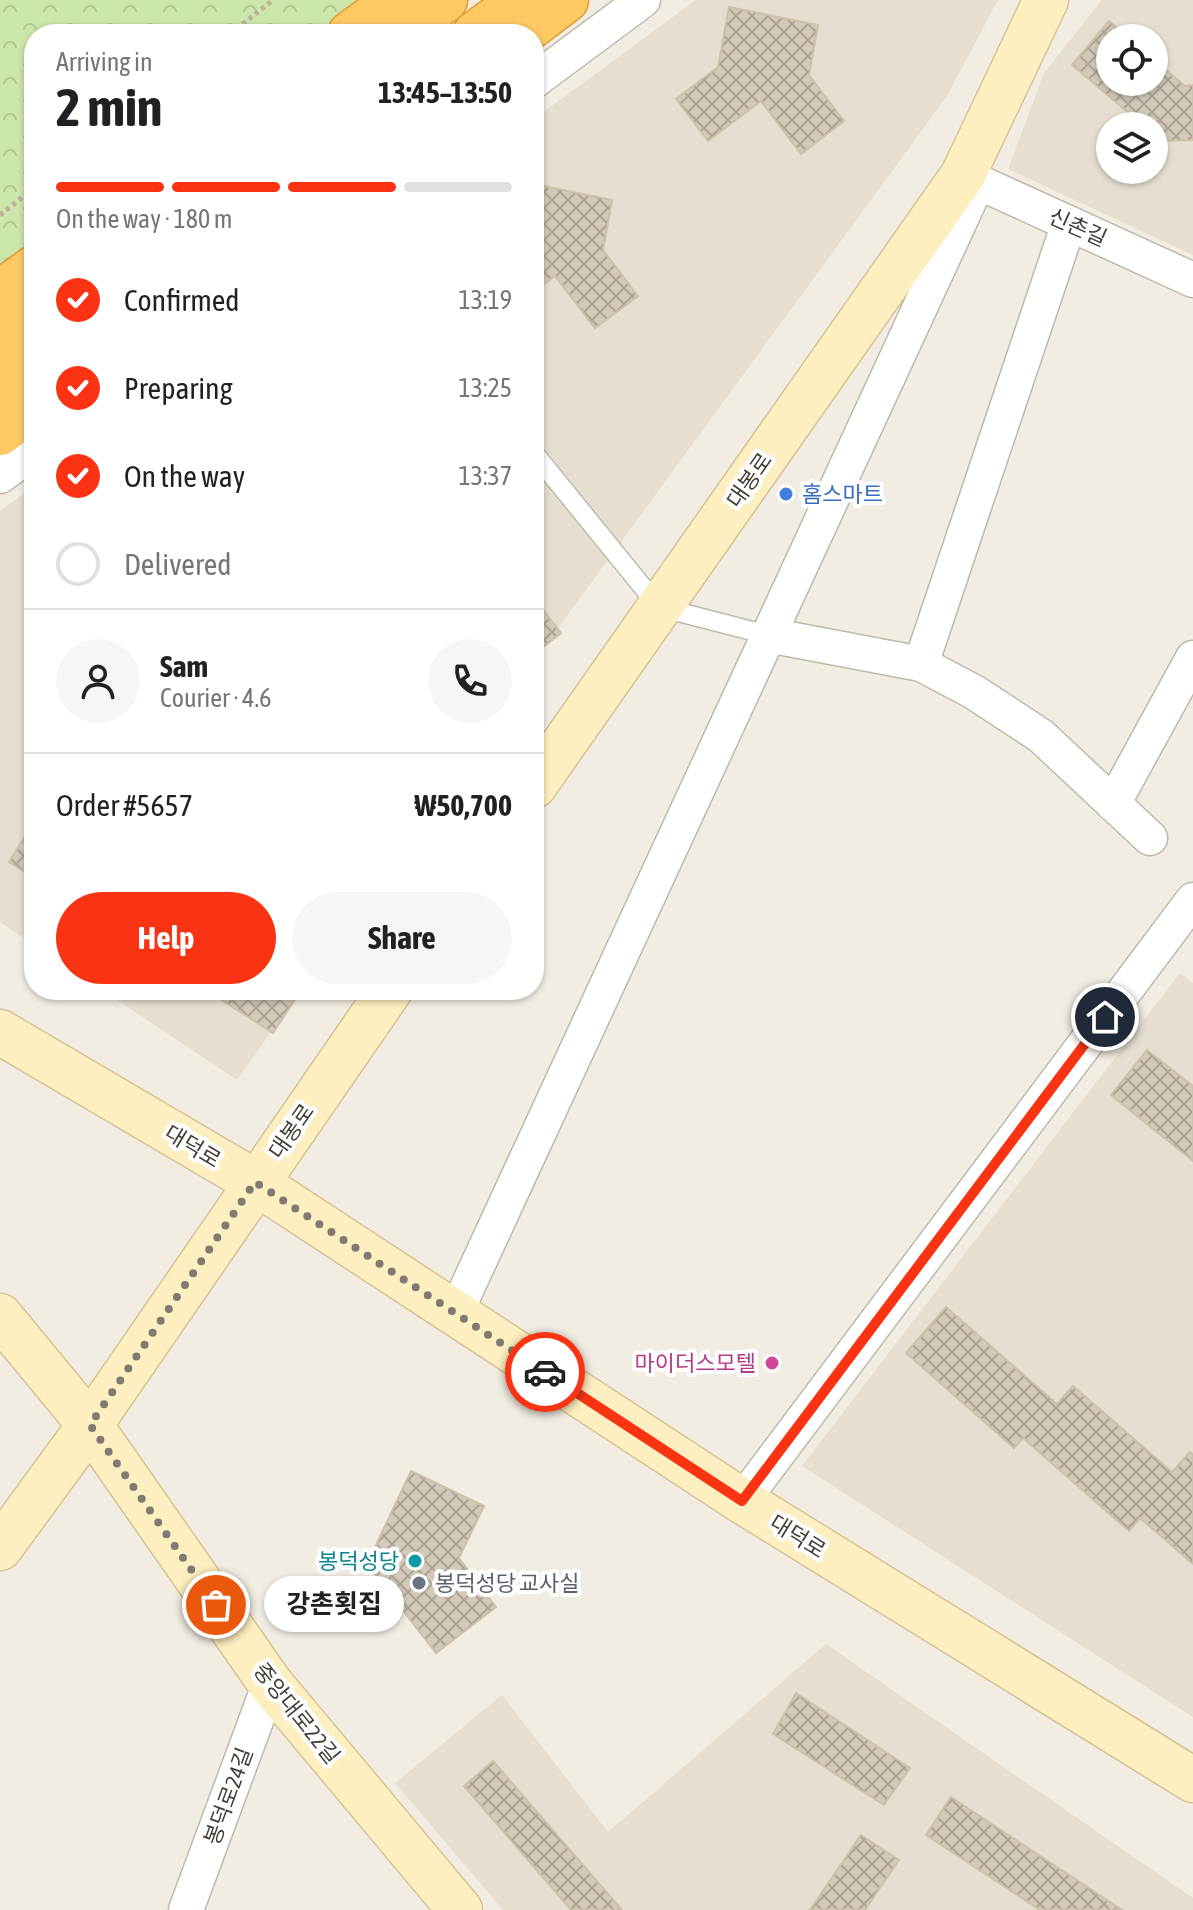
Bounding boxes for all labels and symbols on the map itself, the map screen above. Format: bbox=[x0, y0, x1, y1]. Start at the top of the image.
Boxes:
street label: 신촌길 bbox=[1045, 203, 1111, 251]
street label: 대봉로 bbox=[721, 448, 777, 512]
place label: 홈스마트 bbox=[802, 481, 883, 507]
marker: 홈스마트 bbox=[777, 485, 795, 503]
pin bbox=[1071, 983, 1139, 1051]
street label: 대봉로 bbox=[263, 1099, 319, 1163]
street label: 대덕로 bbox=[160, 1119, 226, 1173]
courier bbox=[505, 1332, 585, 1412]
place label: 마이더스모텔 bbox=[635, 1350, 756, 1376]
marker: 마이더스모텔 bbox=[763, 1354, 781, 1372]
street label: 대덕로 bbox=[765, 1509, 831, 1563]
place label: 봉덕성당 bbox=[318, 1548, 399, 1574]
marker: 봉덕성당 bbox=[406, 1552, 424, 1570]
place label: 봉덕성당 교사실 bbox=[435, 1570, 580, 1596]
pin bbox=[182, 1571, 250, 1639]
marker: 봉덕성당 교사실 bbox=[410, 1574, 428, 1592]
callout: 강촌횟집 bbox=[264, 1577, 404, 1633]
street label: 중앙대로22길 bbox=[249, 1657, 345, 1769]
street label: 봉덕로24길 bbox=[198, 1744, 258, 1848]

